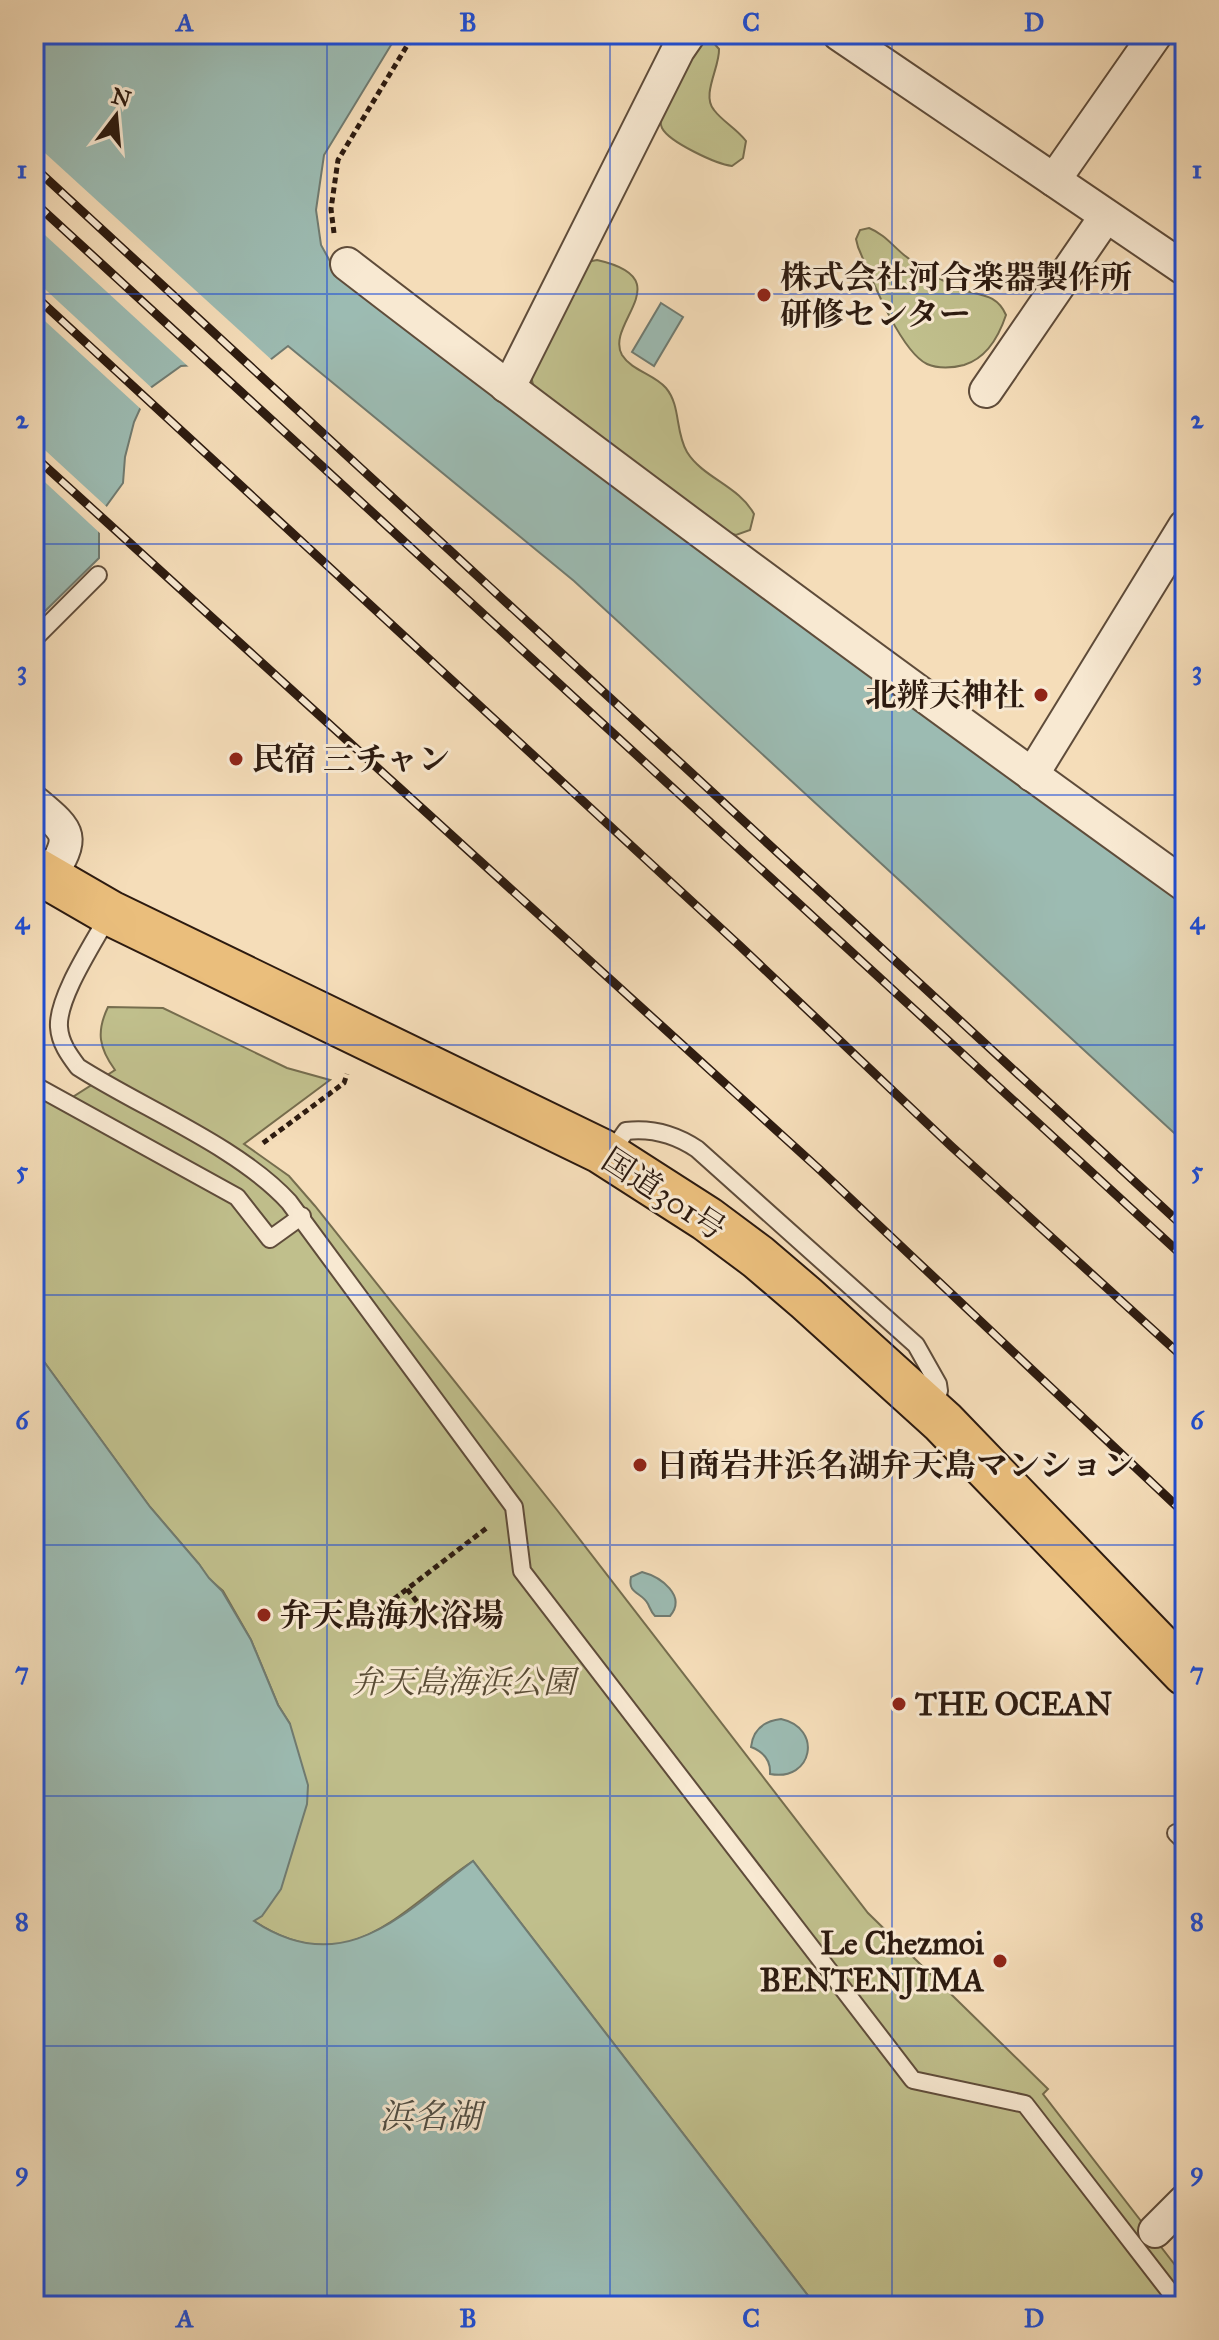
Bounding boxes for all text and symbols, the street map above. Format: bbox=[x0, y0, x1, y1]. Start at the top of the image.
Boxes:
text: A bbox=[174, 6, 194, 38]
text: B bbox=[459, 6, 477, 38]
text: C bbox=[742, 6, 760, 38]
text: D bbox=[1024, 6, 1044, 38]
north arrow bbox=[76, 76, 156, 156]
text: N bbox=[109, 82, 134, 113]
text: 1 bbox=[17, 153, 27, 185]
text: 1 bbox=[1192, 153, 1202, 185]
place label: 株式会社河合楽器製作所 研修センター bbox=[780, 258, 1132, 334]
marker: 株式会社河合楽器製作所 研修センター bbox=[755, 286, 773, 304]
text: 2 bbox=[16, 403, 30, 435]
text: 2 bbox=[1191, 403, 1205, 435]
text: 3 bbox=[17, 654, 27, 686]
text: 3 bbox=[1192, 654, 1202, 686]
place label: 北辨天神社 bbox=[865, 676, 1025, 715]
marker: 北辨天神社 bbox=[1032, 686, 1050, 704]
place label: 民宿 三チャン bbox=[252, 740, 450, 779]
marker: 民宿 三チャン bbox=[227, 750, 245, 768]
text: 4 bbox=[15, 904, 31, 936]
text: 4 bbox=[1190, 904, 1206, 936]
street label: 国道301号 bbox=[594, 1140, 733, 1249]
text: 5 bbox=[16, 1154, 29, 1186]
text: 5 bbox=[1191, 1154, 1204, 1186]
text: 6 bbox=[15, 1404, 30, 1436]
text: 6 bbox=[1190, 1404, 1205, 1436]
place label: 日商岩井浜名湖弁天島マンション bbox=[656, 1446, 1135, 1485]
marker: 日商岩井浜名湖弁天島マンション bbox=[631, 1456, 649, 1474]
place label: 弁天島海水浴場 bbox=[280, 1596, 504, 1635]
marker: 弁天島海水浴場 bbox=[255, 1606, 273, 1624]
text: 7 bbox=[15, 1655, 29, 1687]
text: 7 bbox=[1190, 1655, 1204, 1687]
park label: 弁天島海浜公園 bbox=[351, 1663, 580, 1702]
place label: THE OCEAN bbox=[915, 1685, 1112, 1724]
marker: THE OCEAN bbox=[890, 1695, 908, 1713]
text: 8 bbox=[15, 1905, 29, 1937]
text: 8 bbox=[1190, 1905, 1204, 1937]
place label: Le Chezmoi BENTENJIMA bbox=[760, 1924, 984, 2000]
marker: Le Chezmoi BENTENJIMA bbox=[991, 1952, 1009, 1970]
water label: 浜名湖 bbox=[379, 2096, 487, 2137]
text: 9 bbox=[15, 2155, 29, 2187]
text: 9 bbox=[1190, 2155, 1204, 2187]
text: A bbox=[174, 2302, 194, 2334]
text: B bbox=[459, 2302, 477, 2334]
text: C bbox=[742, 2302, 760, 2334]
text: D bbox=[1024, 2302, 1044, 2334]

